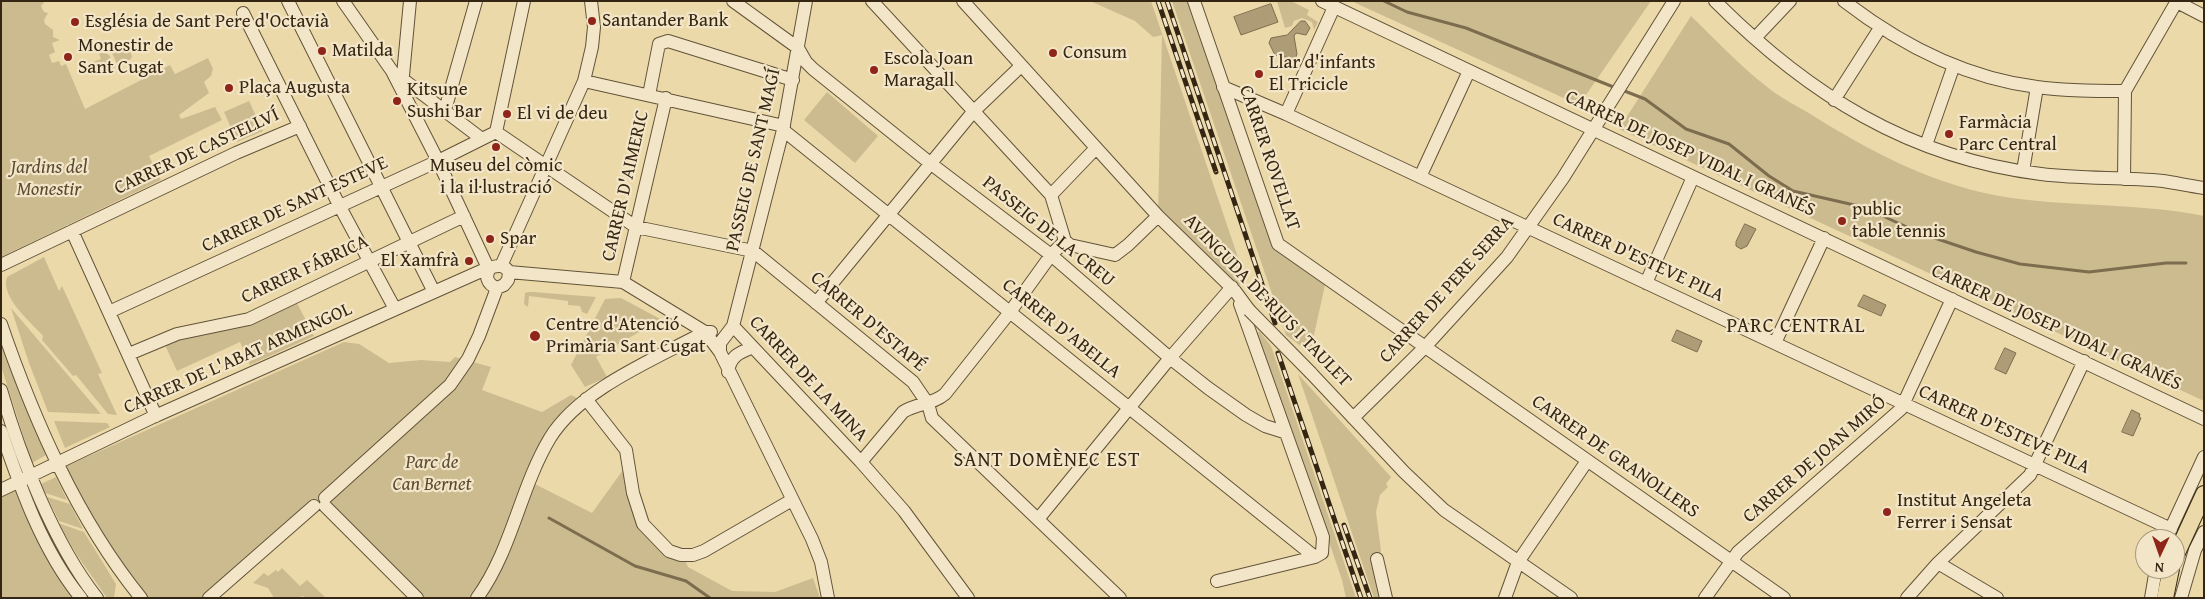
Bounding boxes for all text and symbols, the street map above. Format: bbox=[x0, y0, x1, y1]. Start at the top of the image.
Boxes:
place label: Santander Bank bbox=[602, 10, 728, 32]
place label: Església de Sant Pere d'Octavià bbox=[85, 11, 329, 33]
marker: Santander Bank bbox=[586, 15, 598, 27]
marker: Església de Sant Pere d'Octavià bbox=[69, 16, 81, 28]
place label: Monestir de Sant Cugat bbox=[78, 35, 174, 79]
place label: Matilda bbox=[332, 40, 393, 62]
place label: Consum bbox=[1063, 42, 1127, 64]
marker: Matilda bbox=[316, 45, 328, 57]
marker: Consum bbox=[1047, 47, 1059, 59]
place label: Escola Joan Maragall bbox=[884, 48, 973, 92]
marker: Monestir de Sant Cugat bbox=[62, 51, 74, 63]
place label: Llar d'infants El Tricicle bbox=[1269, 52, 1376, 96]
marker: Escola Joan Maragall bbox=[868, 64, 880, 76]
street label: PASSEIG DE SANT MAGÍ bbox=[722, 66, 786, 254]
marker: Llar d'infants El Tricicle bbox=[1253, 68, 1265, 80]
place label: Plaça Augusta bbox=[239, 77, 350, 99]
place label: Kitsune Sushi Bar bbox=[407, 79, 482, 123]
marker: Plaça Augusta bbox=[223, 82, 235, 94]
street label: CARRER ROVELLAT bbox=[1234, 83, 1304, 233]
street label: CARRER DE JOSEP VIDAL I GRANÉS bbox=[1561, 86, 1819, 222]
marker: Kitsune Sushi Bar bbox=[391, 95, 403, 107]
place label: El vi de deu bbox=[517, 103, 608, 125]
street label: CARRER DE CASTELLVÍ bbox=[111, 104, 283, 200]
marker: El vi de deu bbox=[501, 108, 513, 120]
street label: CARRER D'AIMERIC bbox=[598, 108, 654, 264]
place label: Farmàcia Parc Central bbox=[1959, 112, 2057, 156]
marker: Farmàcia Parc Central bbox=[1943, 128, 1955, 140]
marker: Museu del còmic i la il·lustració bbox=[490, 141, 502, 153]
street label: CARRER DE SANT ESTEVE bbox=[198, 152, 392, 258]
place label: Museu del còmic i la il·lustració bbox=[430, 155, 562, 199]
park label: Jardins del Monestir bbox=[11, 157, 87, 201]
street label: PASSEIG DE LA CREU bbox=[977, 172, 1119, 292]
place label: public table tennis bbox=[1852, 199, 1946, 243]
street label: CARRER D'ESTEVE PILA bbox=[1549, 208, 1727, 308]
street label: AVINGUDA DE RIUS I TAULET bbox=[1178, 210, 1356, 392]
street label: CARRER DE PERE SERRA bbox=[1375, 212, 1519, 368]
marker: public table tennis bbox=[1836, 215, 1848, 227]
place label: Spar bbox=[500, 228, 536, 250]
street label: CARRER FÁBRICA bbox=[238, 231, 372, 309]
marker: Spar bbox=[484, 233, 496, 245]
place label: El Xamfrà bbox=[381, 250, 459, 272]
marker: El Xamfrà bbox=[463, 255, 475, 267]
street label: CARRER DE JOSEP VIDAL I GRANÉS bbox=[1927, 260, 2185, 396]
street label: CARRER D'ESTAPÉ bbox=[805, 267, 931, 377]
street label: CARRER D'ABELLA bbox=[997, 274, 1125, 384]
street label: CARRER DE L'ABAT ARMENGOL bbox=[120, 298, 356, 420]
street label: CARRER DE LA MINA bbox=[744, 311, 872, 447]
place label: Centre d'Atenció Primària Sant Cugat bbox=[546, 314, 706, 358]
district label: PARC CENTRAL bbox=[1725, 315, 1867, 339]
marker: Centre d'Atenció Primària Sant Cugat bbox=[528, 329, 542, 343]
street label: CARRER D'ESTEVE PILA bbox=[1915, 380, 2093, 480]
street label: CARRER DE GRANOLLERS bbox=[1527, 391, 1703, 523]
street label: CARRER DE JOAN MIRÓ bbox=[1739, 392, 1891, 528]
district label: SANT DOMÈNEC EST bbox=[952, 449, 1142, 473]
park label: Parc de Can Bernet bbox=[392, 452, 472, 496]
place label: Institut Angeleta Ferrer i Sensat bbox=[1897, 490, 2031, 534]
marker: Institut Angeleta Ferrer i Sensat bbox=[1881, 506, 1893, 518]
north arrow bbox=[2135, 529, 2185, 579]
text: N bbox=[2154, 558, 2164, 578]

